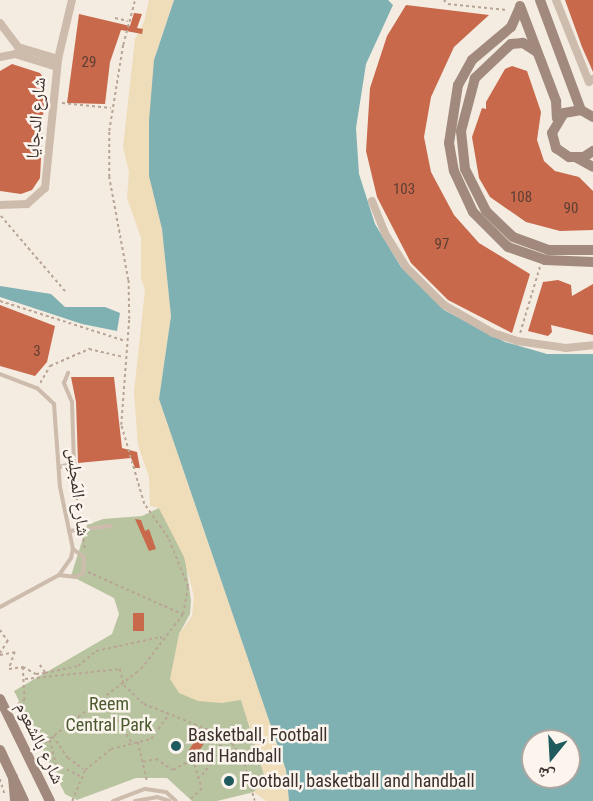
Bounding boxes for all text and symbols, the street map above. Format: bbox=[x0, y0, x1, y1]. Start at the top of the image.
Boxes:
house number: 29 bbox=[82, 54, 96, 72]
street label: شارع الدجايا bbox=[22, 76, 50, 160]
house number: 103 bbox=[393, 181, 415, 199]
house number: 108 bbox=[510, 189, 532, 207]
house number: 90 bbox=[564, 200, 578, 218]
house number: 97 bbox=[435, 236, 449, 254]
house number: 3 bbox=[33, 343, 41, 361]
street label: شارع المَجلِس bbox=[62, 447, 94, 537]
park label: Reem Central Park bbox=[66, 694, 152, 736]
street label: شارع بالشعوم bbox=[11, 699, 69, 787]
place label: Basketball, Football and Handball bbox=[188, 725, 327, 768]
north arrow bbox=[521, 729, 581, 789]
marker: Basketball, Football and Handball bbox=[169, 739, 183, 753]
text: ش bbox=[535, 763, 557, 786]
place label: Football, basketball and handball bbox=[241, 770, 475, 792]
marker: Football, basketball and handball bbox=[222, 774, 236, 788]

